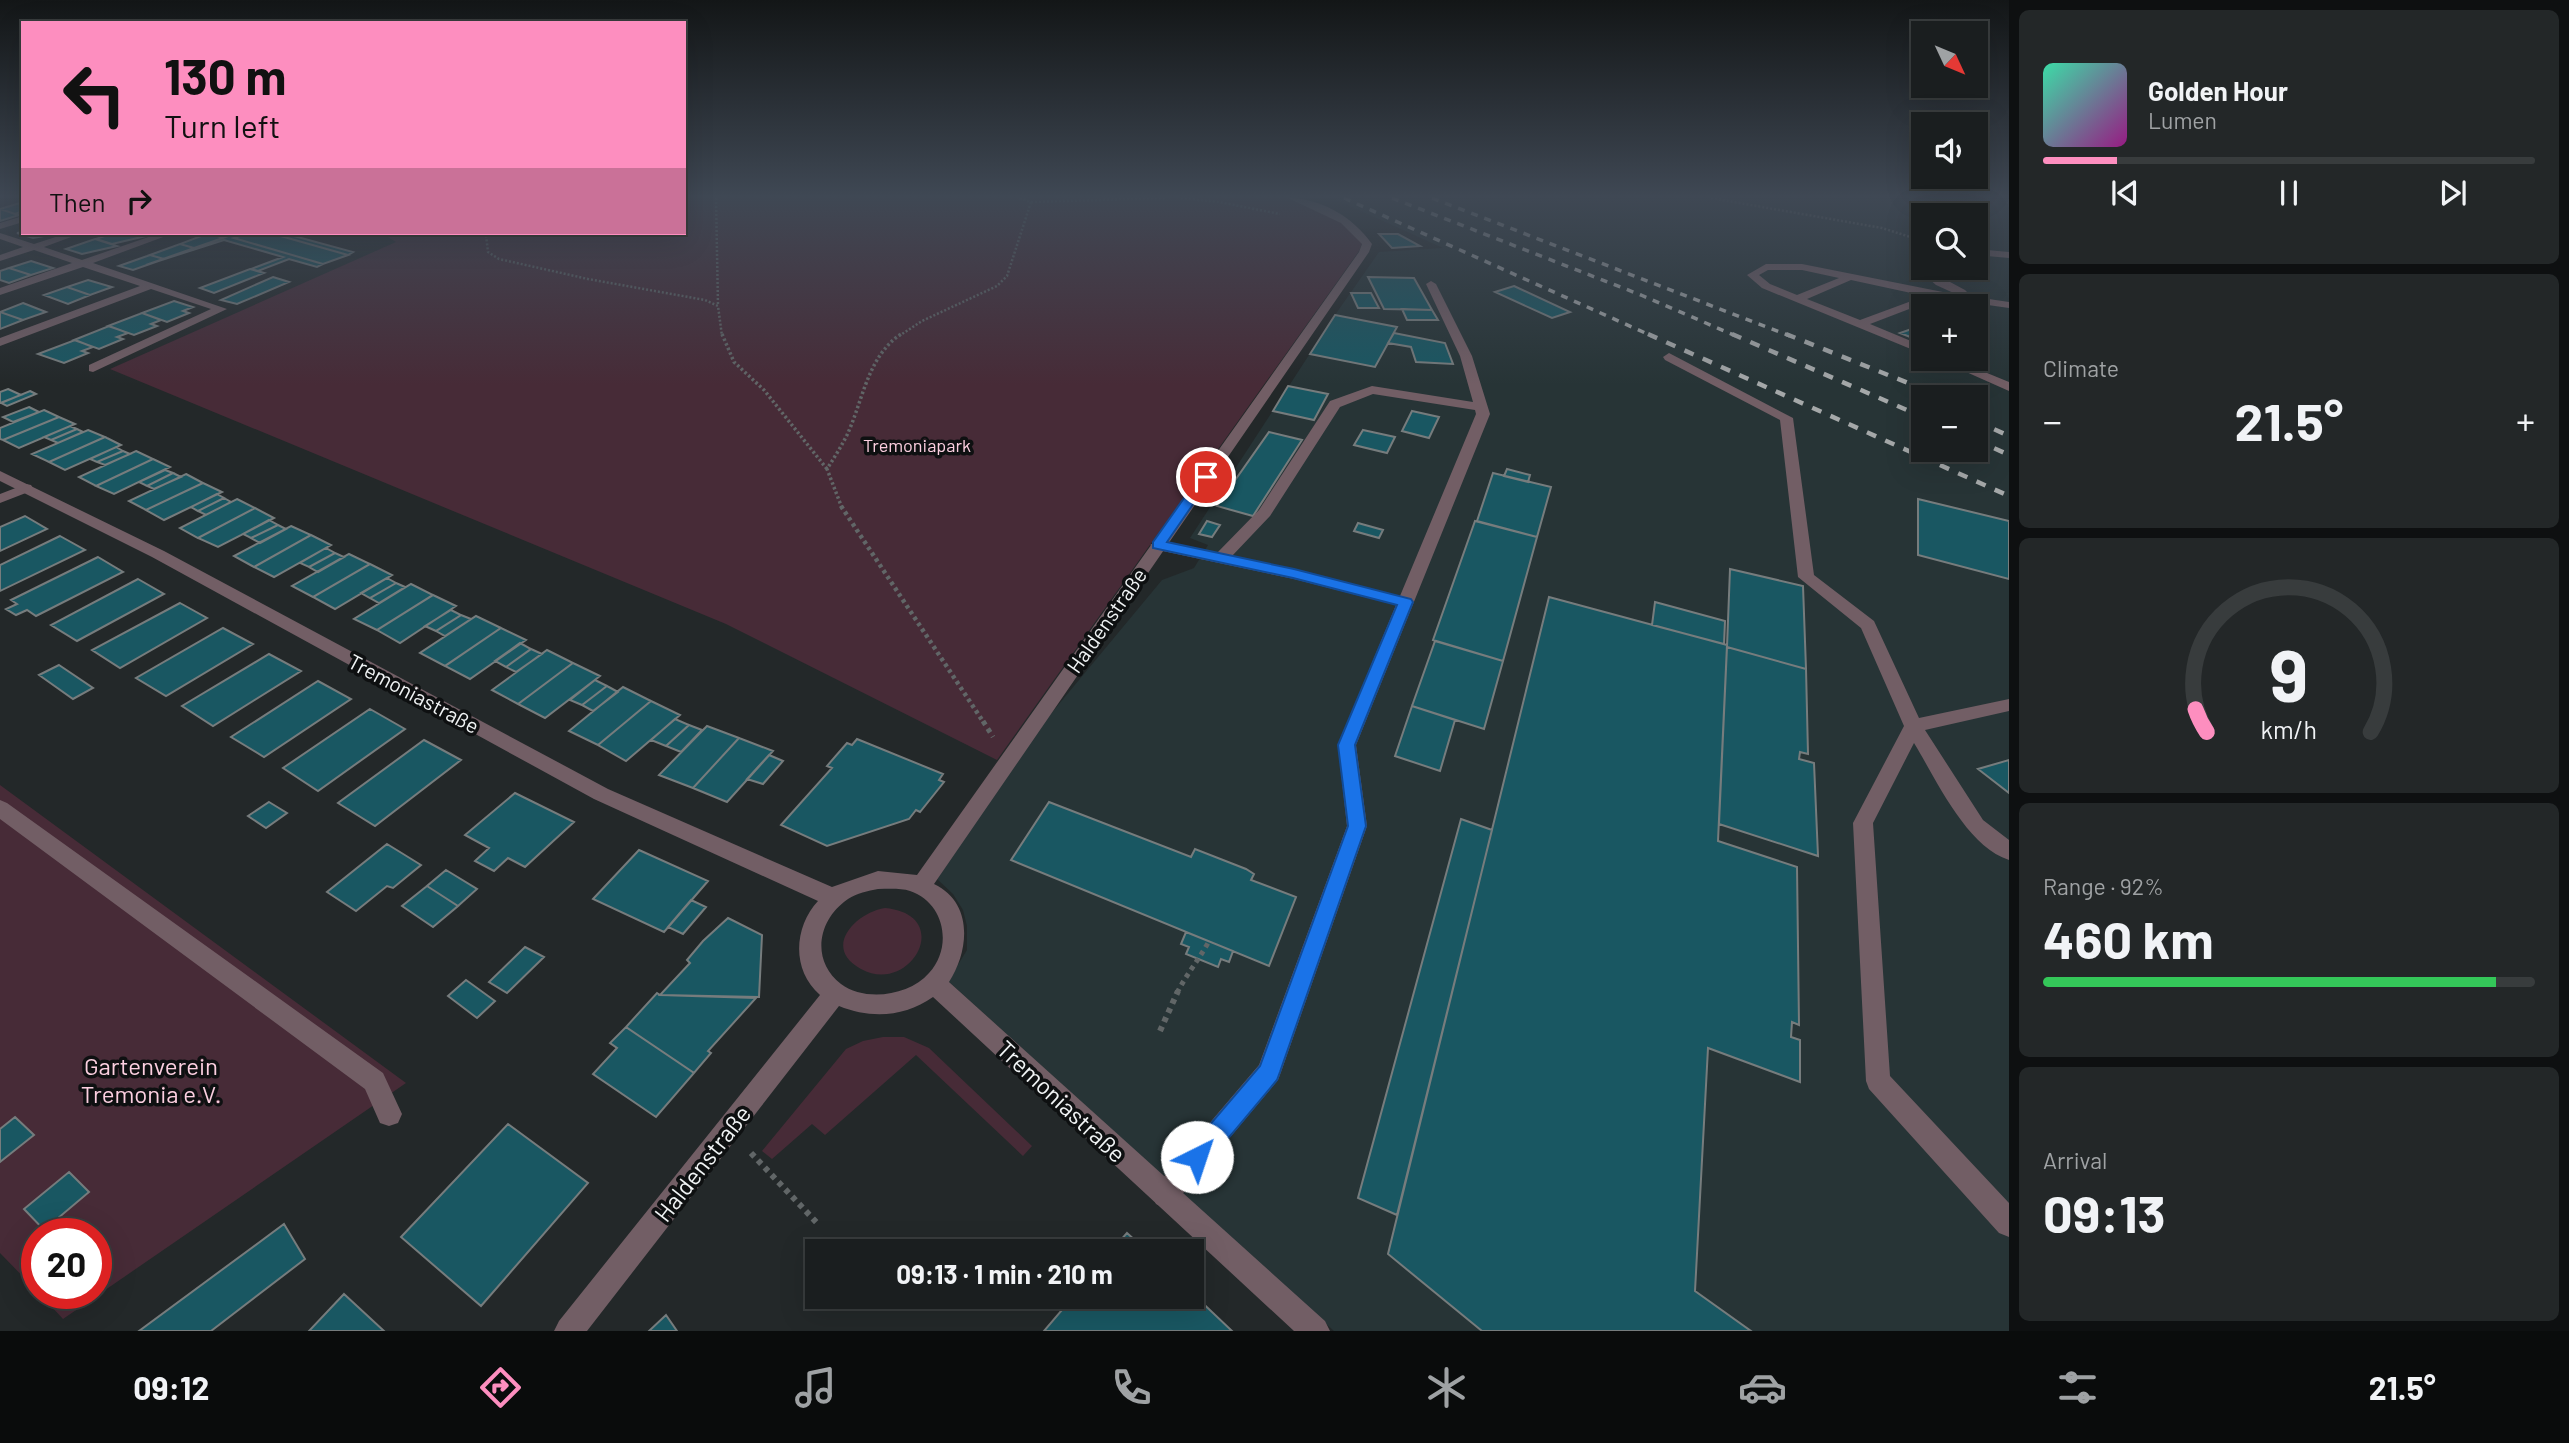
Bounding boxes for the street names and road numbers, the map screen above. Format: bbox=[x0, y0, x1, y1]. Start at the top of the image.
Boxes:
street label: Haldenstraße bbox=[1061, 563, 1151, 677]
street label: Tremoniastraße bbox=[344, 648, 484, 738]
street label: Tremoniastraße bbox=[992, 1034, 1132, 1168]
street label: Haldenstraße bbox=[648, 1099, 756, 1227]

